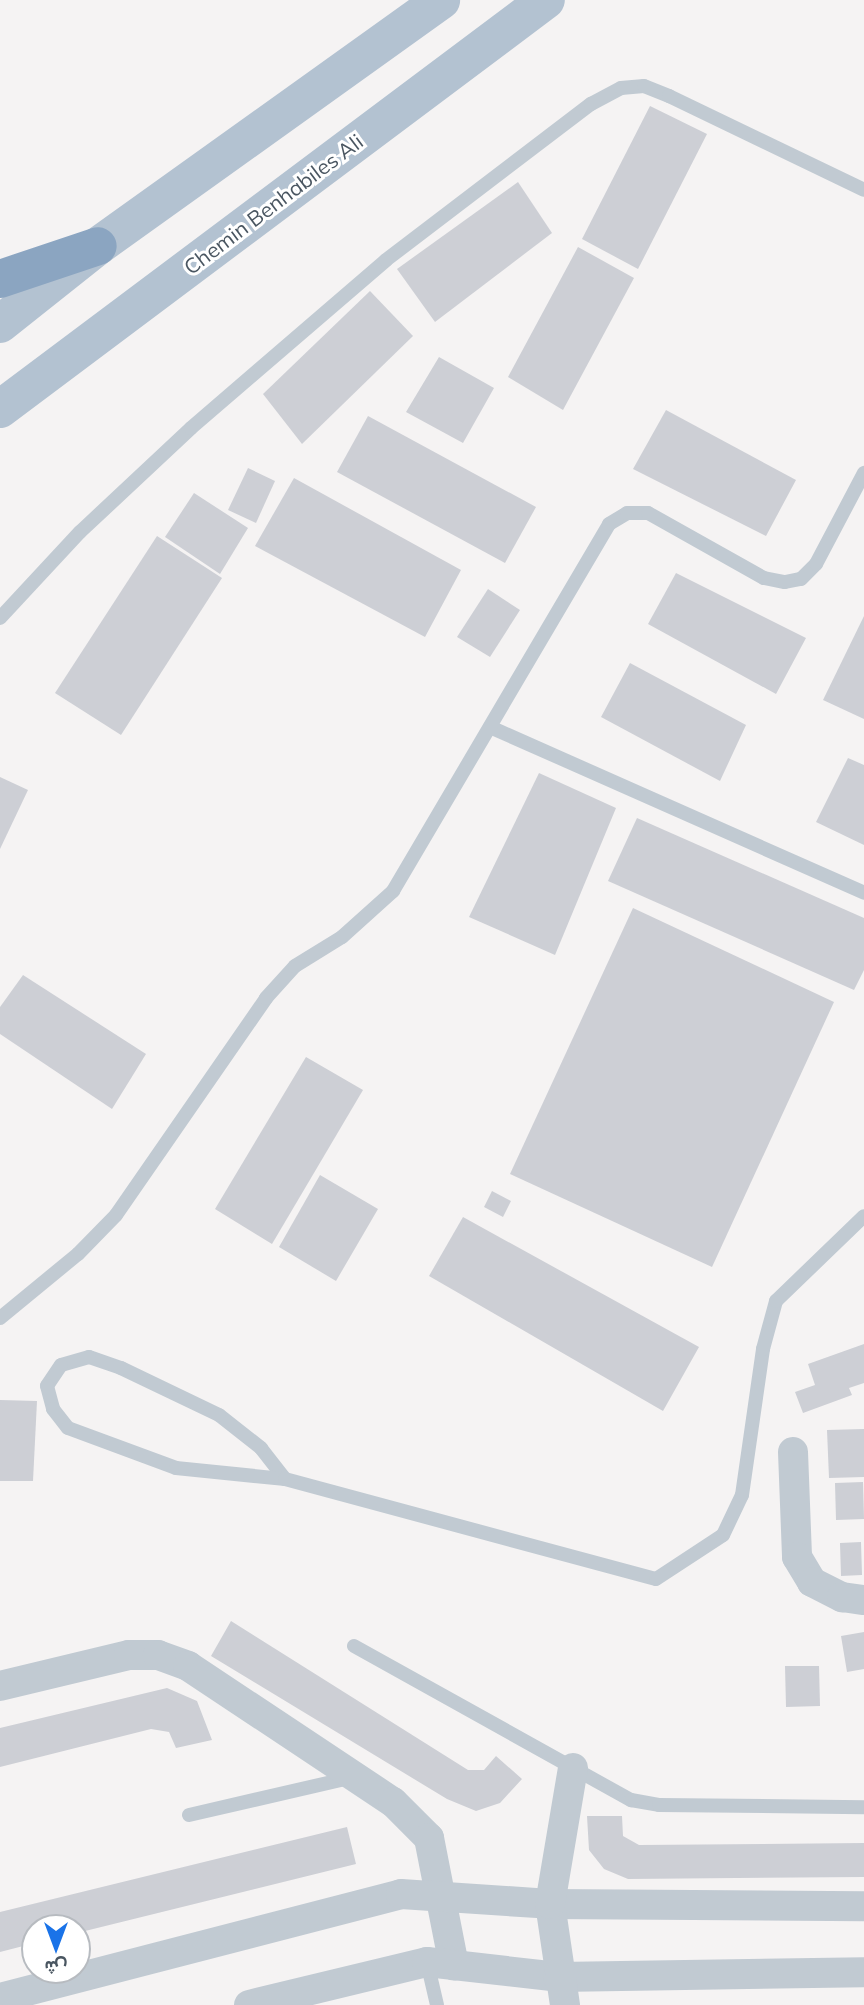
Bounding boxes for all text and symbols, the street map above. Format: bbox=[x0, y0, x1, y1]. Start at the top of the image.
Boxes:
street label: Chemin Benhabiles Ali bbox=[179, 128, 367, 280]
north arrow bbox=[21, 1914, 91, 1984]
text: ش bbox=[45, 1956, 67, 1980]

